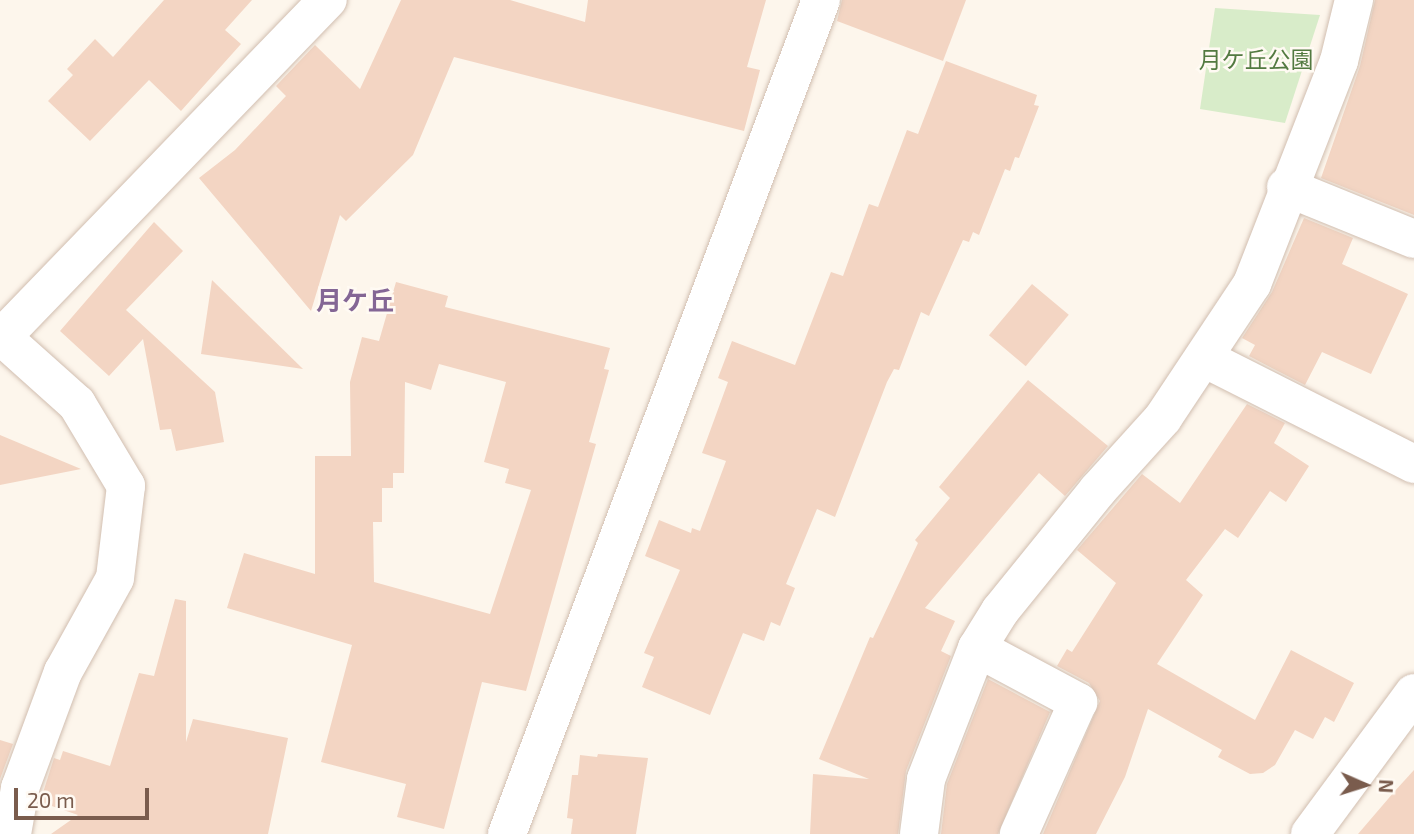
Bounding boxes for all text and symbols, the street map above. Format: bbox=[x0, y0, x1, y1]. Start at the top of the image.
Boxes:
park label: 月ケ丘公園 bbox=[1199, 45, 1313, 73]
district label: 月ケ丘 bbox=[316, 284, 394, 316]
north arrow bbox=[1330, 750, 1400, 820]
scale bar bbox=[18, 774, 152, 818]
text: N bbox=[1375, 779, 1398, 794]
text: 20 m bbox=[27, 787, 75, 812]

